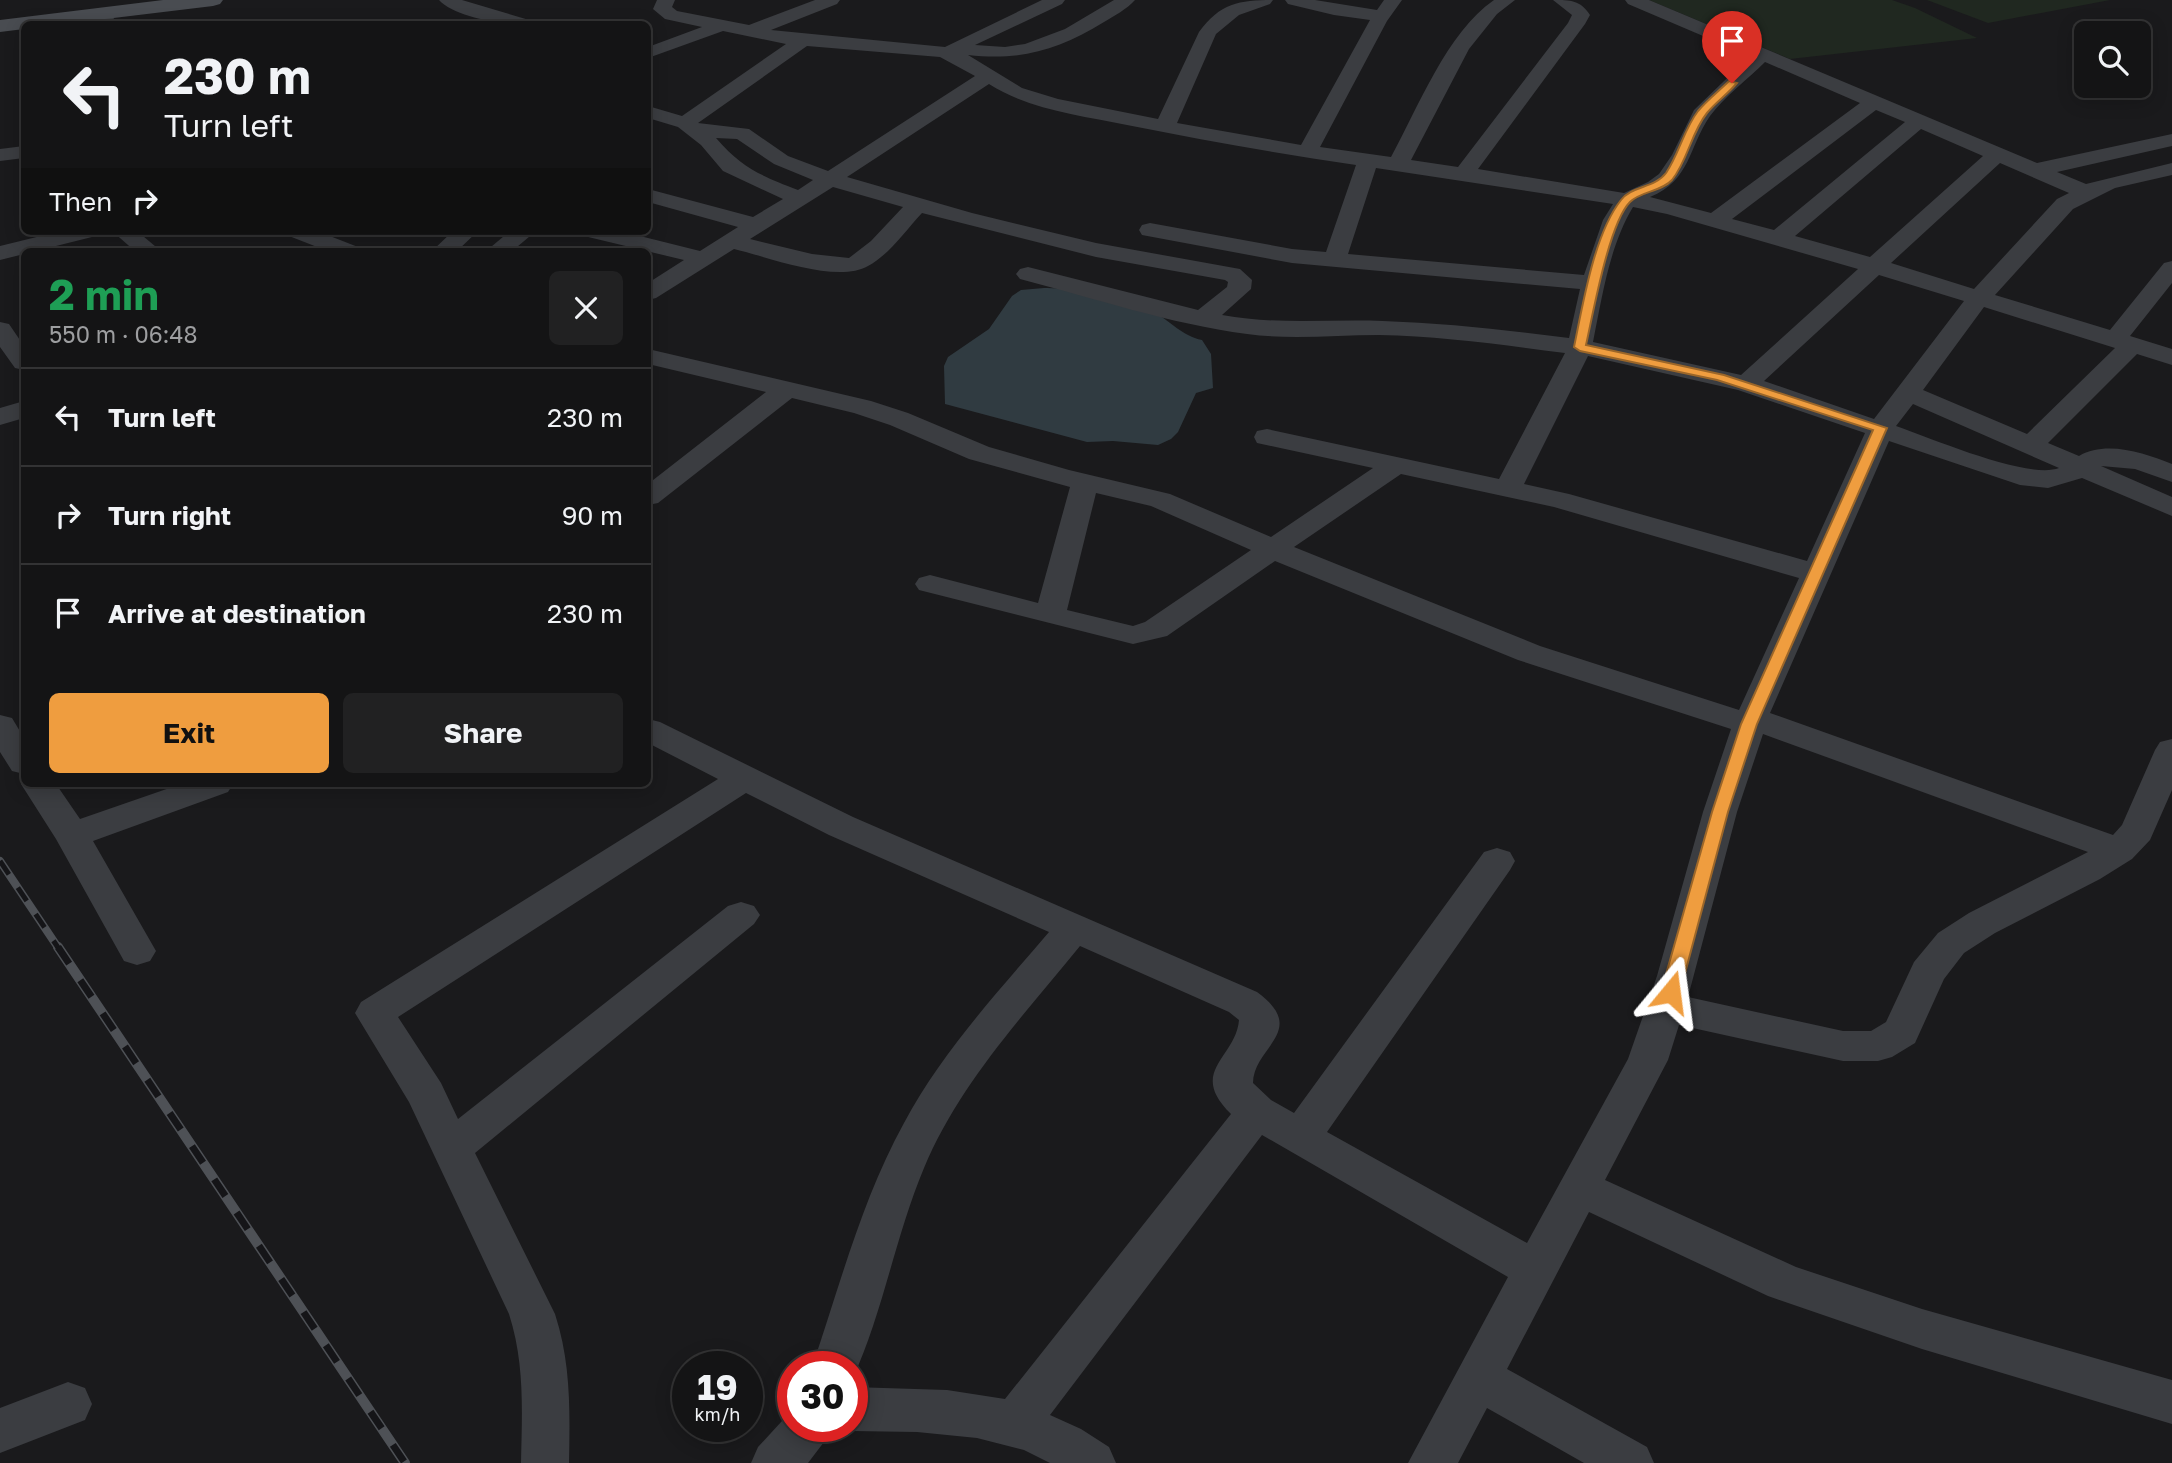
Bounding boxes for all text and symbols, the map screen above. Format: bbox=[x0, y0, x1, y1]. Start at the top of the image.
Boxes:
pin bbox=[1702, 11, 1762, 83]
map controls bbox=[2074, 21, 2151, 98]
button: search bbox=[2074, 21, 2151, 98]
icon: arrive bbox=[1713, 22, 1751, 60]
text: 230 m bbox=[164, 46, 311, 105]
icon: left bbox=[49, 49, 140, 140]
text: Turn left bbox=[164, 106, 293, 144]
icon: right bbox=[126, 182, 164, 220]
text: Then bbox=[49, 186, 112, 217]
text: 2 min bbox=[49, 269, 159, 319]
button: close bbox=[549, 271, 623, 345]
text: 550 m · 06:48 bbox=[49, 320, 198, 348]
icon: left bbox=[49, 398, 87, 436]
text: Turn left bbox=[108, 402, 216, 433]
text: 230 m bbox=[547, 402, 623, 433]
icon: right bbox=[49, 496, 87, 534]
text: Turn right bbox=[108, 500, 231, 531]
text: 90 m bbox=[562, 500, 623, 531]
icon: arrive bbox=[49, 594, 87, 632]
text: Arrive at destination bbox=[108, 598, 366, 629]
text: 230 m bbox=[547, 598, 623, 629]
button: Exit bbox=[49, 693, 329, 773]
button: Share bbox=[343, 693, 623, 773]
position arrow bbox=[1634, 955, 1708, 1029]
speed limit sign: 30 bbox=[777, 1351, 868, 1442]
text: 19 bbox=[697, 1366, 738, 1408]
text: km/h bbox=[695, 1403, 740, 1425]

